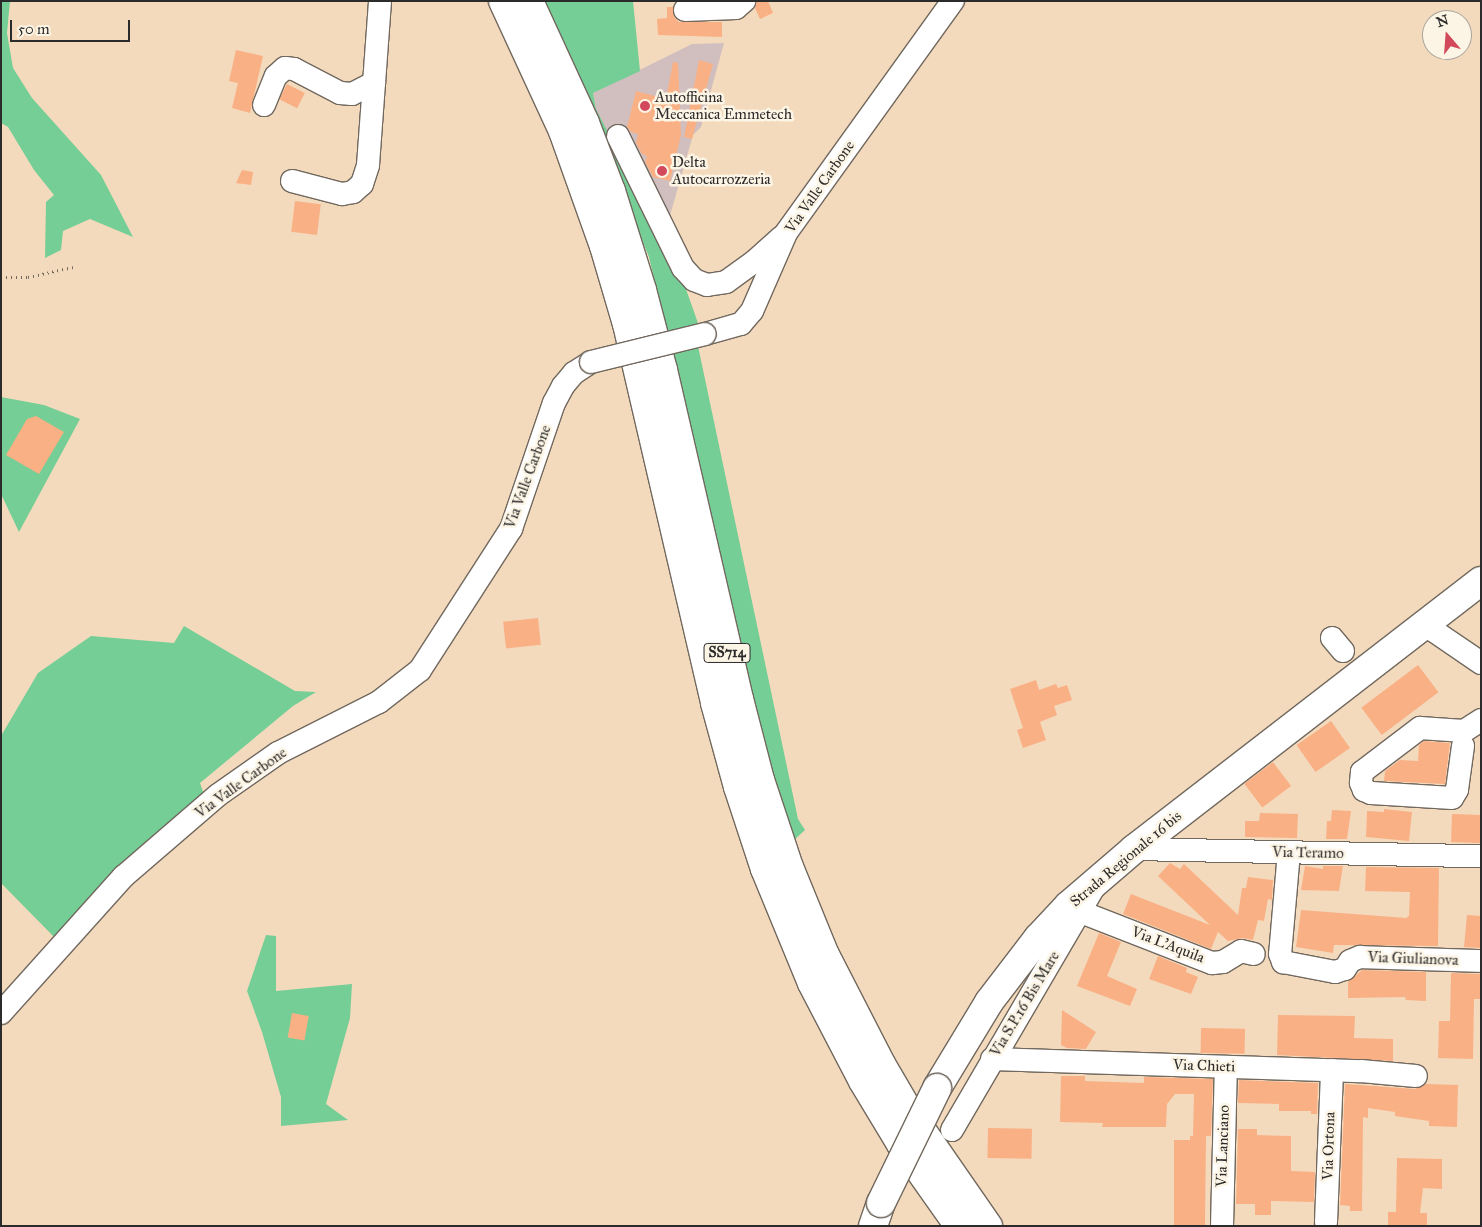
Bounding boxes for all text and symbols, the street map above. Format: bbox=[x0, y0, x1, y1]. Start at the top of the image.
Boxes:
scale bar bbox=[12, 10, 132, 42]
north arrow bbox=[1422, 10, 1472, 60]
text: N bbox=[1434, 11, 1451, 31]
text: 50 m bbox=[18, 20, 50, 38]
place label: Autofficina Meccanica Emmetech bbox=[655, 88, 792, 123]
marker: Autofficina Meccanica Emmetech bbox=[639, 100, 651, 112]
street label: Via Valle Carbone bbox=[781, 137, 859, 237]
place label: Delta Autocarrozzeria bbox=[672, 153, 771, 188]
marker: Delta Autocarrozzeria bbox=[656, 165, 668, 177]
street label: Via Valle Carbone bbox=[501, 423, 555, 531]
road number: SS714 bbox=[703, 641, 751, 664]
street label: Via Valle Carbone bbox=[192, 744, 290, 822]
street label: Strada Regionale 16 bis bbox=[1067, 807, 1185, 911]
street label: Via Teramo bbox=[1272, 843, 1344, 863]
street label: Via L'Aquila bbox=[1129, 923, 1207, 967]
street label: Via S.P.16 Bis Mare bbox=[986, 948, 1064, 1060]
street label: Via Giulianova bbox=[1367, 948, 1459, 970]
street label: Via Chieti bbox=[1173, 1056, 1235, 1076]
street label: Via Lanciano bbox=[1213, 1105, 1233, 1187]
street label: Via Ortona bbox=[1319, 1111, 1339, 1181]

